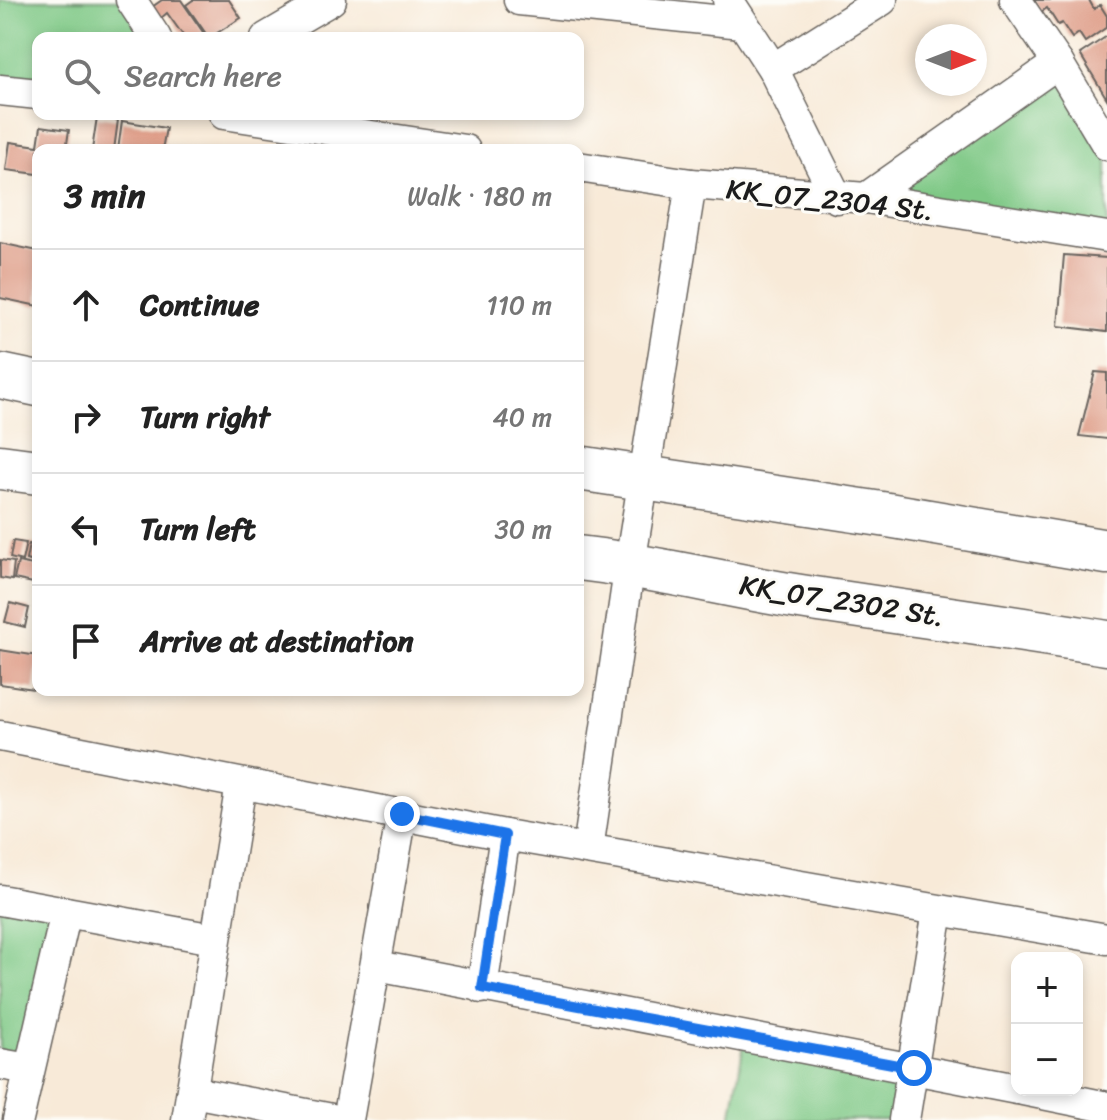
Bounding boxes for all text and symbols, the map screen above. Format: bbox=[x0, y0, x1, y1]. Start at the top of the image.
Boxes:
north arrow bbox=[915, 24, 987, 96]
search box bbox=[32, 32, 584, 120]
text: Search here bbox=[124, 49, 282, 103]
icon: search bbox=[60, 54, 104, 98]
street label: KK_07_2304 St. bbox=[724, 164, 936, 235]
text: 3 min bbox=[64, 166, 145, 226]
text: Walk · 180 m bbox=[407, 173, 552, 219]
text: Continue bbox=[140, 278, 259, 332]
text: 110 m bbox=[487, 282, 552, 328]
icon: ahead bbox=[64, 283, 108, 327]
text: Turn right bbox=[140, 390, 270, 444]
text: 40 m bbox=[493, 394, 552, 440]
icon: right bbox=[64, 395, 108, 439]
text: Turn left bbox=[140, 502, 256, 556]
text: 30 m bbox=[495, 506, 552, 552]
icon: left bbox=[64, 507, 108, 551]
street label: KK_07_2302 St. bbox=[736, 560, 948, 641]
text: Arrive at destination bbox=[140, 614, 414, 668]
icon: arrive bbox=[64, 619, 108, 663]
route end bbox=[384, 796, 420, 832]
map controls bbox=[1011, 952, 1083, 1096]
button: + bbox=[1011, 952, 1083, 1024]
button: − bbox=[1011, 1024, 1083, 1096]
route start bbox=[896, 1050, 932, 1086]

